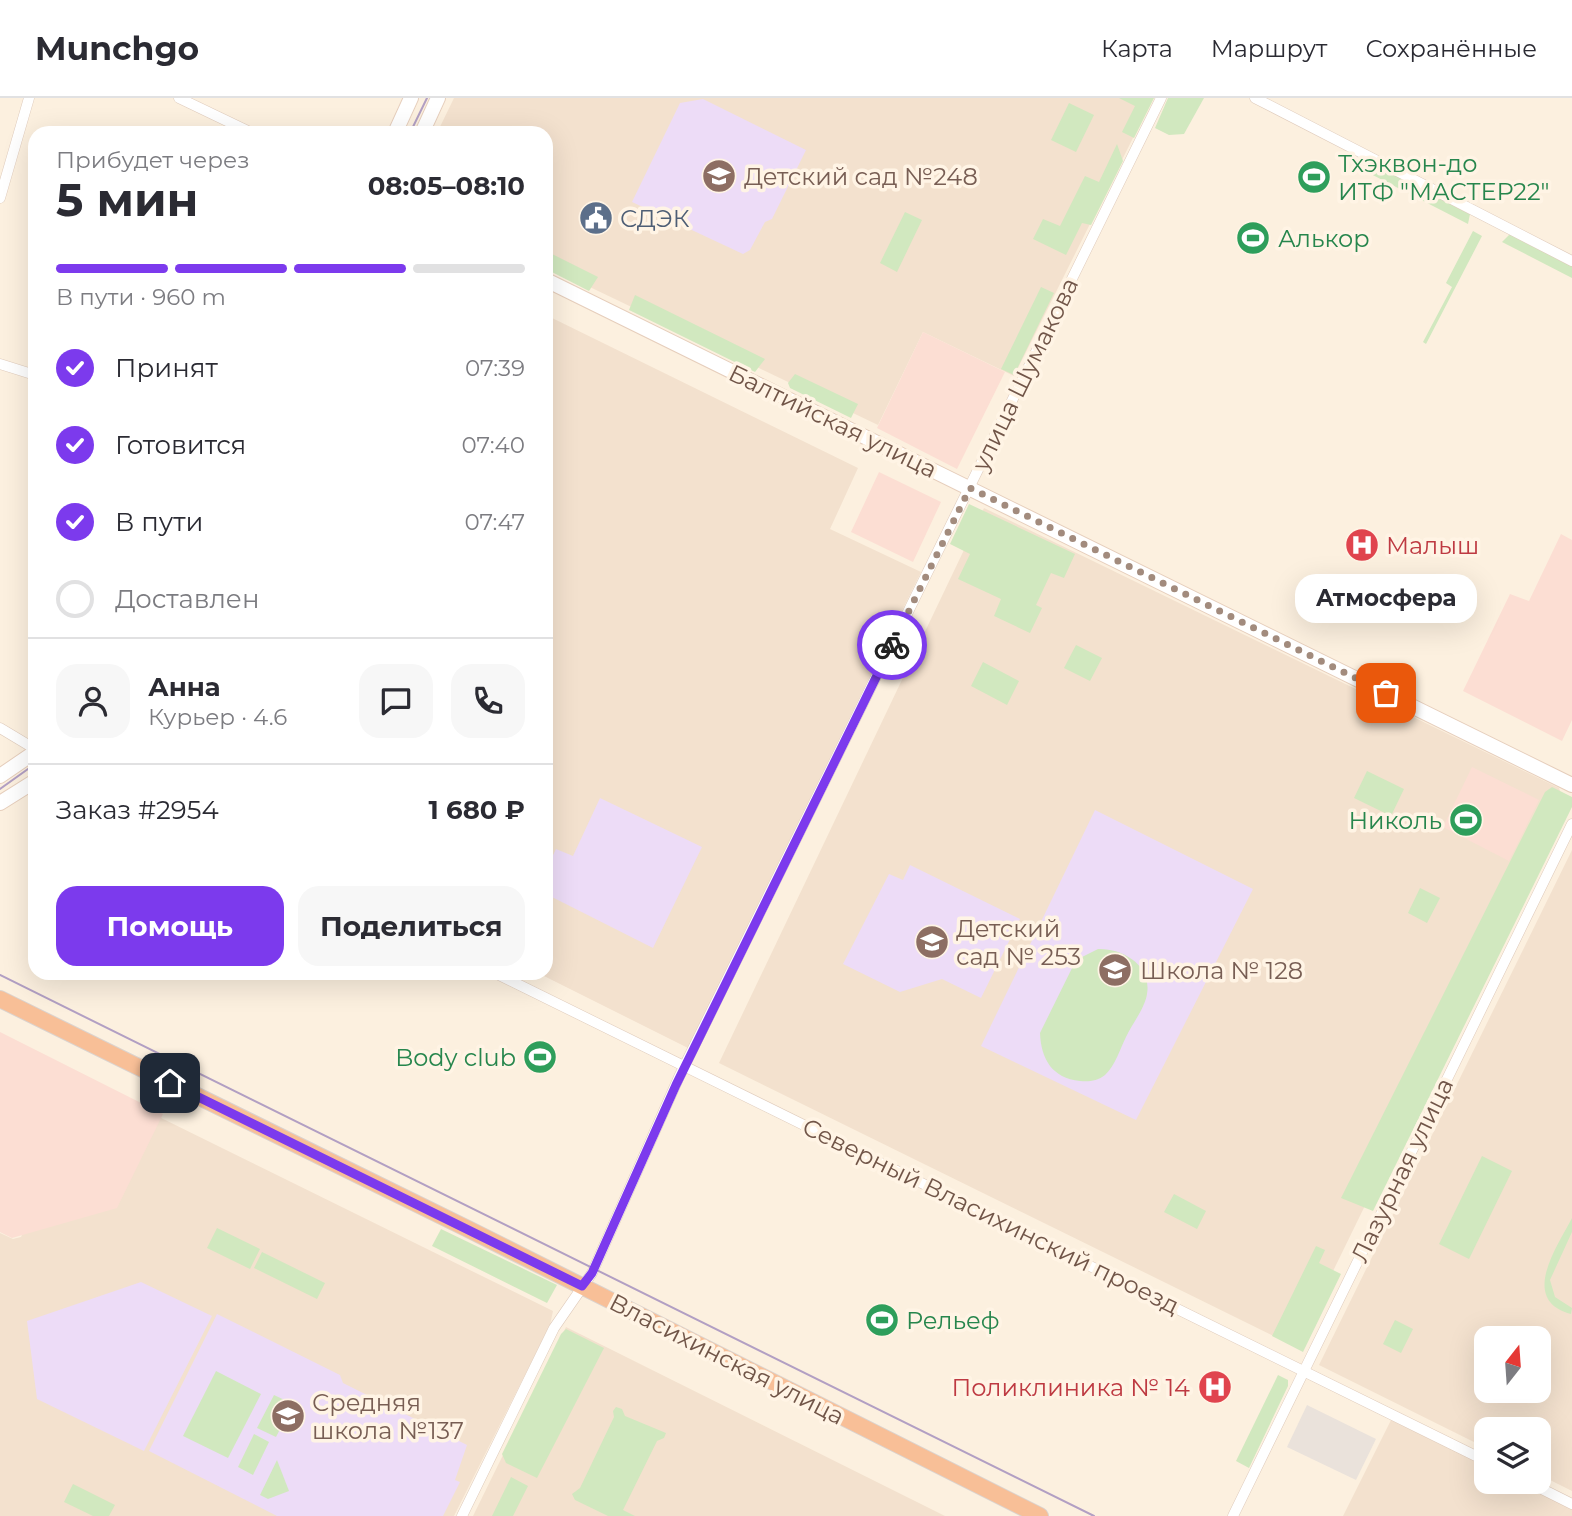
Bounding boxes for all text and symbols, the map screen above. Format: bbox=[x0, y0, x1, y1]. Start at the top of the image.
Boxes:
text: Munchgo bbox=[35, 28, 199, 68]
text: Карта bbox=[1101, 34, 1173, 63]
text: Маршрут bbox=[1211, 34, 1327, 63]
text: Сохранённые bbox=[1365, 34, 1537, 63]
text: Прибудет через bbox=[56, 146, 250, 174]
place label: Тхэквон-до ИТФ "МАСТЕР22" bbox=[1338, 149, 1550, 206]
school or university icon: Детский сад №248 bbox=[700, 157, 738, 195]
sports icon: Тхэквон-до ИТФ "МАСТЕР22" bbox=[1295, 158, 1333, 196]
place label: Детский сад №248 bbox=[744, 162, 978, 191]
text: 08:05–08:10 bbox=[368, 170, 525, 202]
text: 5 мин bbox=[56, 171, 198, 228]
public building icon: СДЭК bbox=[577, 199, 615, 237]
place label: СДЭК bbox=[620, 204, 690, 233]
sports icon: Алькор bbox=[1234, 219, 1272, 257]
place label: Алькор bbox=[1278, 224, 1370, 253]
street label: улица Шумакова bbox=[965, 273, 1084, 476]
text: В пути · 960 m bbox=[56, 283, 226, 311]
icon: check bbox=[56, 349, 94, 387]
text: Принят bbox=[115, 352, 218, 384]
text: 07:39 bbox=[465, 354, 525, 382]
street label: Балтийская улица bbox=[724, 358, 942, 484]
icon: check bbox=[56, 426, 94, 464]
text: Готовится bbox=[115, 429, 246, 461]
text: 07:40 bbox=[462, 431, 525, 459]
icon: check bbox=[56, 503, 94, 541]
text: В пути bbox=[115, 506, 204, 538]
text: 07:47 bbox=[464, 508, 525, 536]
hospital icon: Малыш bbox=[1343, 526, 1381, 564]
place label: Малыш bbox=[1386, 531, 1479, 560]
callout: Атмосфера bbox=[1295, 574, 1477, 623]
text: Доставлен bbox=[115, 583, 260, 615]
text: Атмосфера bbox=[1316, 584, 1456, 612]
courier bbox=[857, 610, 927, 680]
icon: bike bbox=[873, 626, 911, 664]
pin bbox=[1356, 663, 1416, 723]
button: person bbox=[56, 664, 130, 738]
button: chat bbox=[359, 664, 433, 738]
button: phone bbox=[451, 664, 525, 738]
text: Анна bbox=[148, 671, 221, 703]
icon: bag bbox=[1367, 674, 1405, 712]
text: Курьер · 4.6 bbox=[148, 703, 287, 731]
text: Заказ #2954 bbox=[56, 794, 219, 826]
text: 1 680 ₽ bbox=[429, 794, 525, 826]
sports icon: Николь bbox=[1447, 801, 1485, 839]
place label: Николь bbox=[1348, 806, 1442, 835]
button: Помощь bbox=[56, 886, 284, 966]
button: Поделиться bbox=[298, 886, 525, 966]
place label: Детский сад № 253 bbox=[956, 914, 1081, 971]
school or university icon: Детский сад № 253 bbox=[913, 923, 951, 961]
school or university icon: Школа № 128 bbox=[1096, 951, 1134, 989]
place label: Школа № 128 bbox=[1140, 956, 1303, 985]
sports icon: Body club bbox=[521, 1038, 559, 1076]
place label: Body club bbox=[395, 1043, 516, 1072]
pin bbox=[140, 1053, 200, 1113]
icon: home bbox=[151, 1064, 189, 1102]
street label: Лазурная улица bbox=[1345, 1073, 1459, 1267]
street label: Северный Власихинский проезд bbox=[798, 1112, 1184, 1320]
street label: Власихинская улица bbox=[605, 1287, 849, 1431]
sports icon: Рельеф bbox=[863, 1301, 901, 1339]
place label: Рельеф bbox=[906, 1306, 1000, 1335]
north arrow bbox=[1474, 1326, 1550, 1404]
map controls bbox=[1474, 1326, 1551, 1494]
hospital icon: Поликлиника № 14 bbox=[1196, 1368, 1234, 1406]
place label: Поликлиника № 14 bbox=[951, 1373, 1190, 1402]
place label: Средняя школа №137 bbox=[312, 1388, 464, 1445]
school or university icon: Средняя школа №137 bbox=[269, 1397, 307, 1435]
button: layers bbox=[1474, 1417, 1551, 1494]

